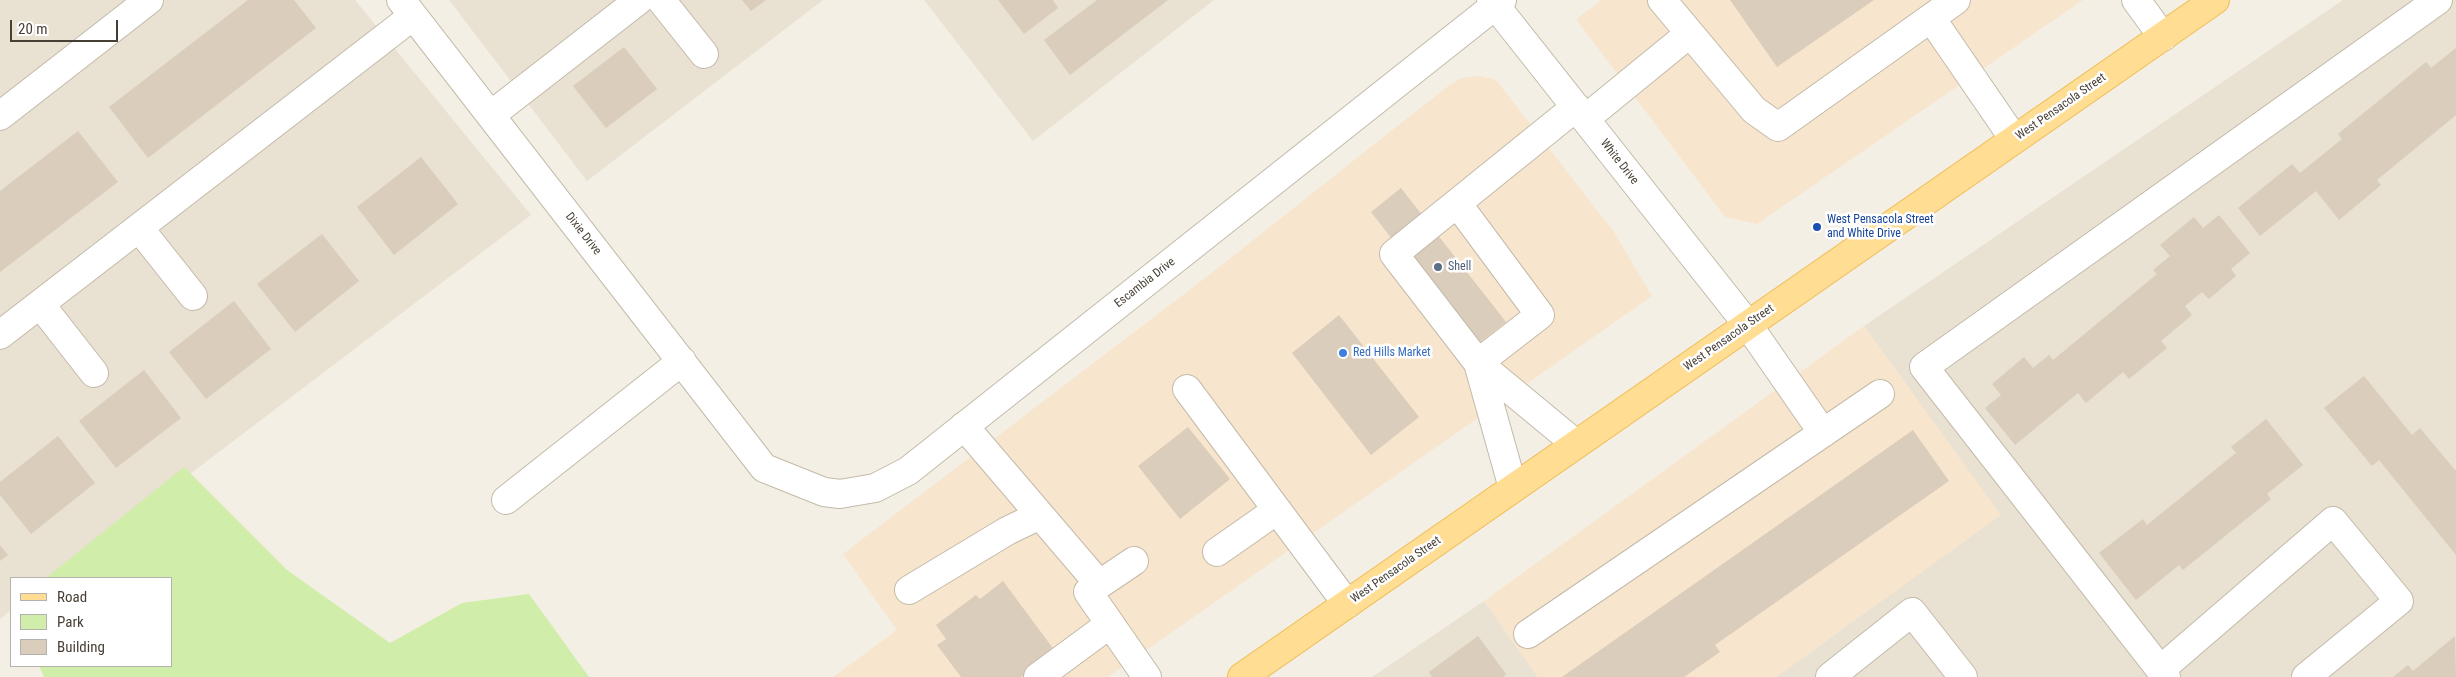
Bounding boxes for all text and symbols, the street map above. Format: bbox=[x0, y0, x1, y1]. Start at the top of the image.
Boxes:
scale bar bbox=[12, 10, 120, 42]
text: 20 m bbox=[18, 20, 48, 38]
street label: West Pensacola Street bbox=[2013, 71, 2109, 143]
street label: White Drive bbox=[1597, 136, 1641, 188]
street label: Dixie Drive bbox=[562, 210, 604, 258]
place label: West Pensacola Street and White Drive bbox=[1827, 213, 1934, 241]
marker: West Pensacola Street and White Drive bbox=[1811, 221, 1823, 233]
street label: Escambia Drive bbox=[1112, 255, 1178, 311]
place label: Shell bbox=[1448, 260, 1471, 274]
marker: Shell bbox=[1432, 261, 1444, 273]
street label: West Pensacola Street bbox=[1681, 302, 1777, 374]
place label: Red Hills Market bbox=[1353, 346, 1431, 360]
marker: Red Hills Market bbox=[1337, 347, 1349, 359]
street label: West Pensacola Street bbox=[1348, 534, 1444, 606]
legend bbox=[10, 577, 172, 667]
text: Road bbox=[57, 588, 87, 606]
text: Park bbox=[57, 613, 84, 631]
text: Building bbox=[57, 638, 105, 656]

